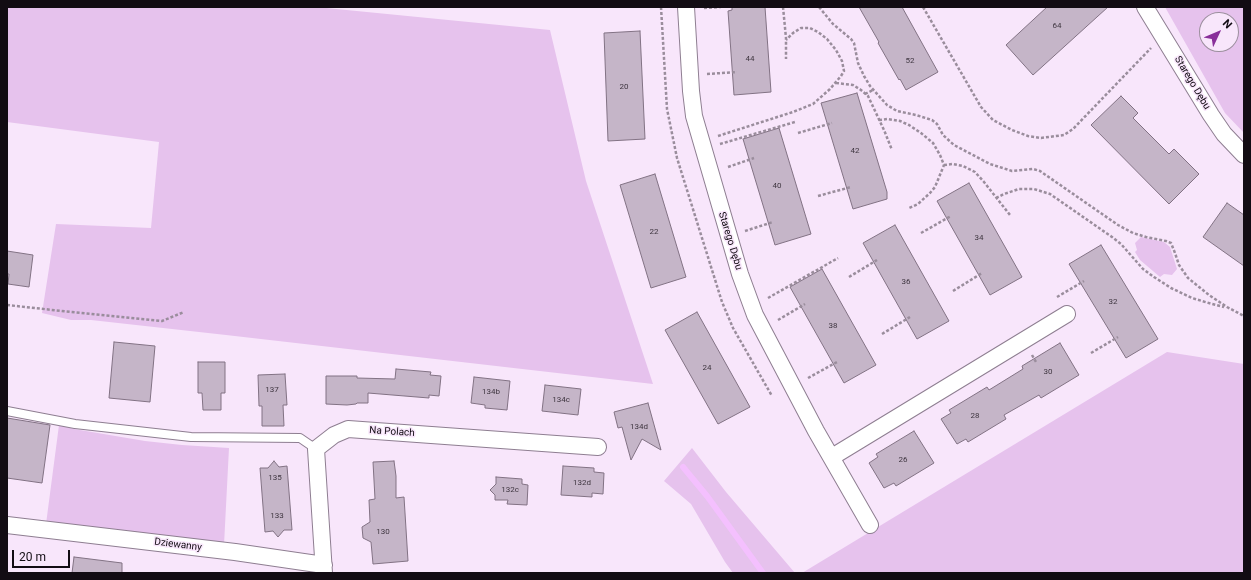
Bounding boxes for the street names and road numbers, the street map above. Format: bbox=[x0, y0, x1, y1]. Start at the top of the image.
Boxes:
street label: Starego Dębu bbox=[1171, 54, 1213, 112]
street label: Starego Dębu bbox=[715, 211, 745, 271]
street label: Na Polach bbox=[369, 424, 415, 440]
street label: Dziewanny bbox=[153, 536, 203, 554]

